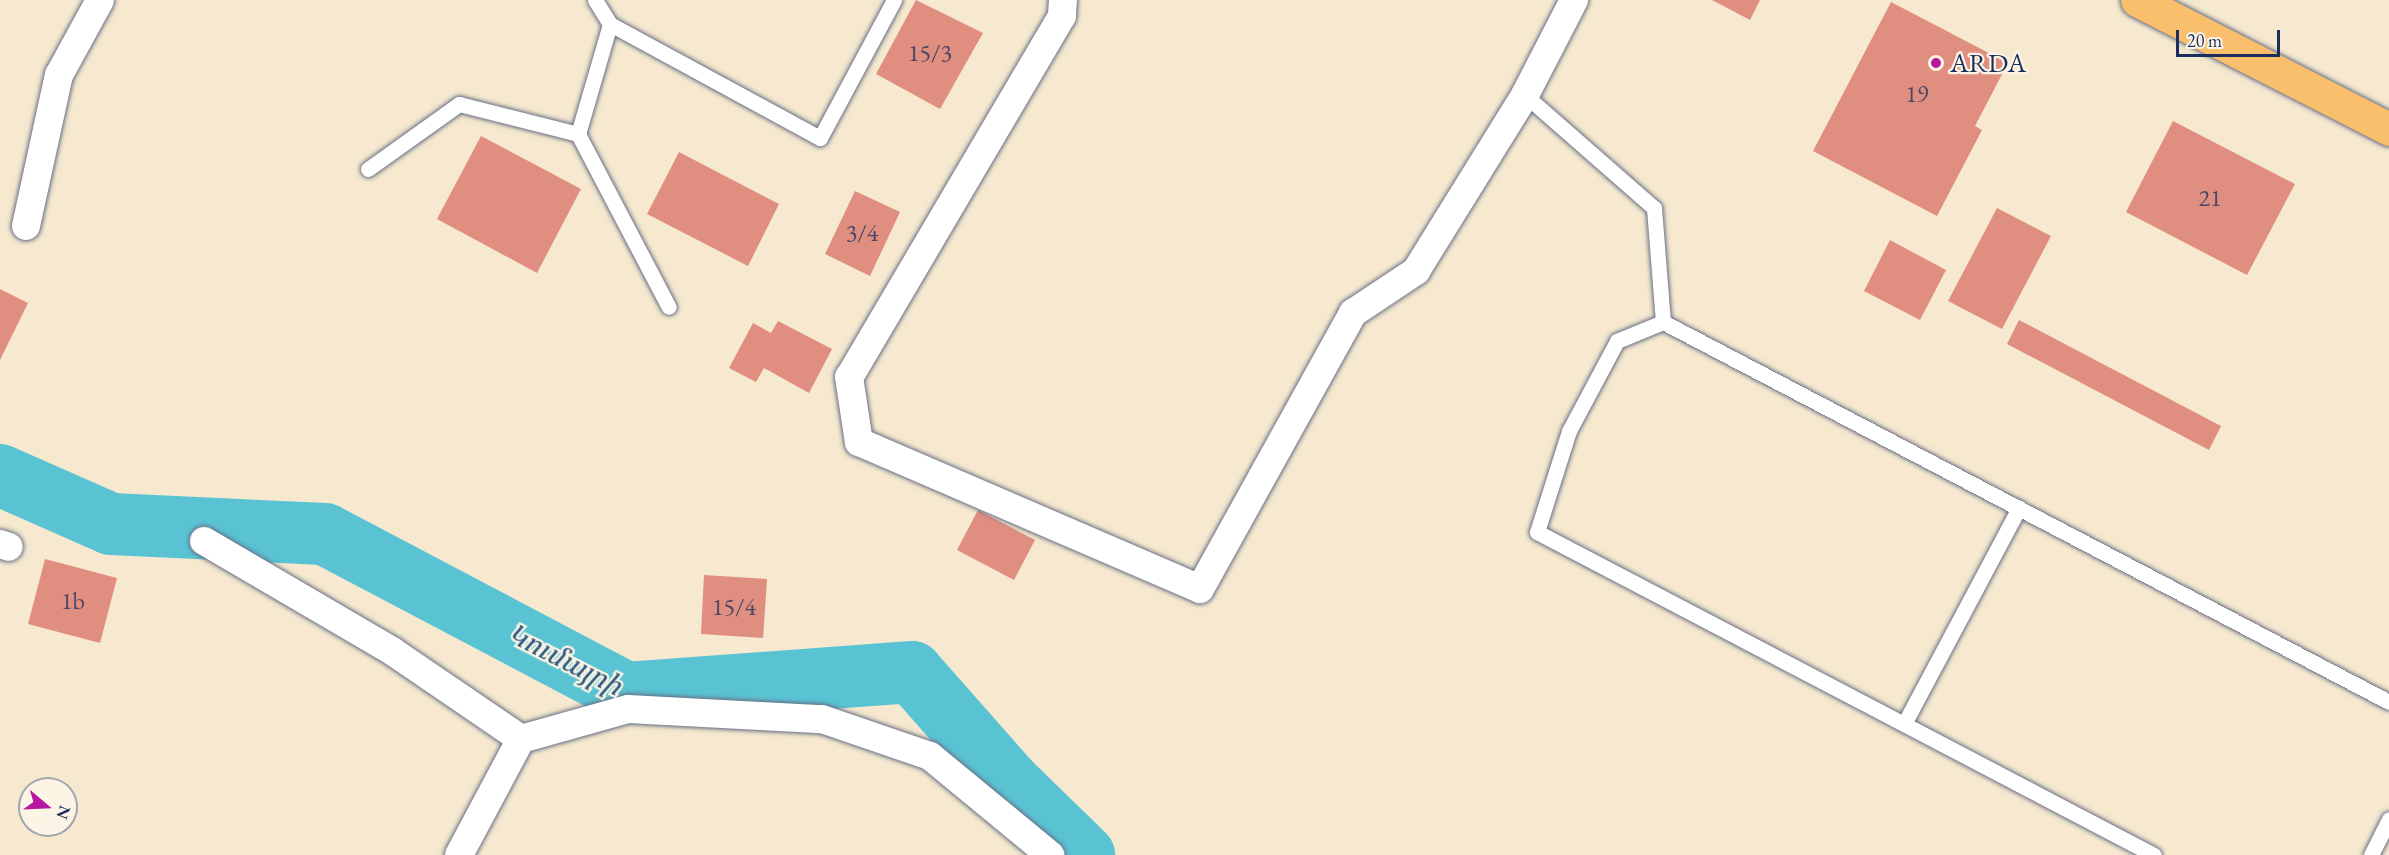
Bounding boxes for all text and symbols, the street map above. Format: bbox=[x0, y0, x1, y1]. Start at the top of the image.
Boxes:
scale bar bbox=[2179, 18, 2282, 56]
text: 20 m bbox=[2187, 29, 2222, 52]
house number: 15/3 bbox=[908, 39, 952, 67]
place label: ARDA bbox=[1950, 47, 2026, 79]
marker: ARDA bbox=[1927, 54, 1945, 72]
house number: 19 bbox=[1905, 80, 1929, 108]
house number: 21 bbox=[2198, 184, 2222, 212]
house number: 3/4 bbox=[846, 219, 878, 247]
house number: 1b bbox=[61, 587, 85, 615]
house number: 15/4 bbox=[712, 593, 756, 621]
water label: Կումայրի bbox=[502, 616, 628, 702]
north arrow bbox=[18, 777, 78, 837]
text: N bbox=[52, 803, 76, 822]

